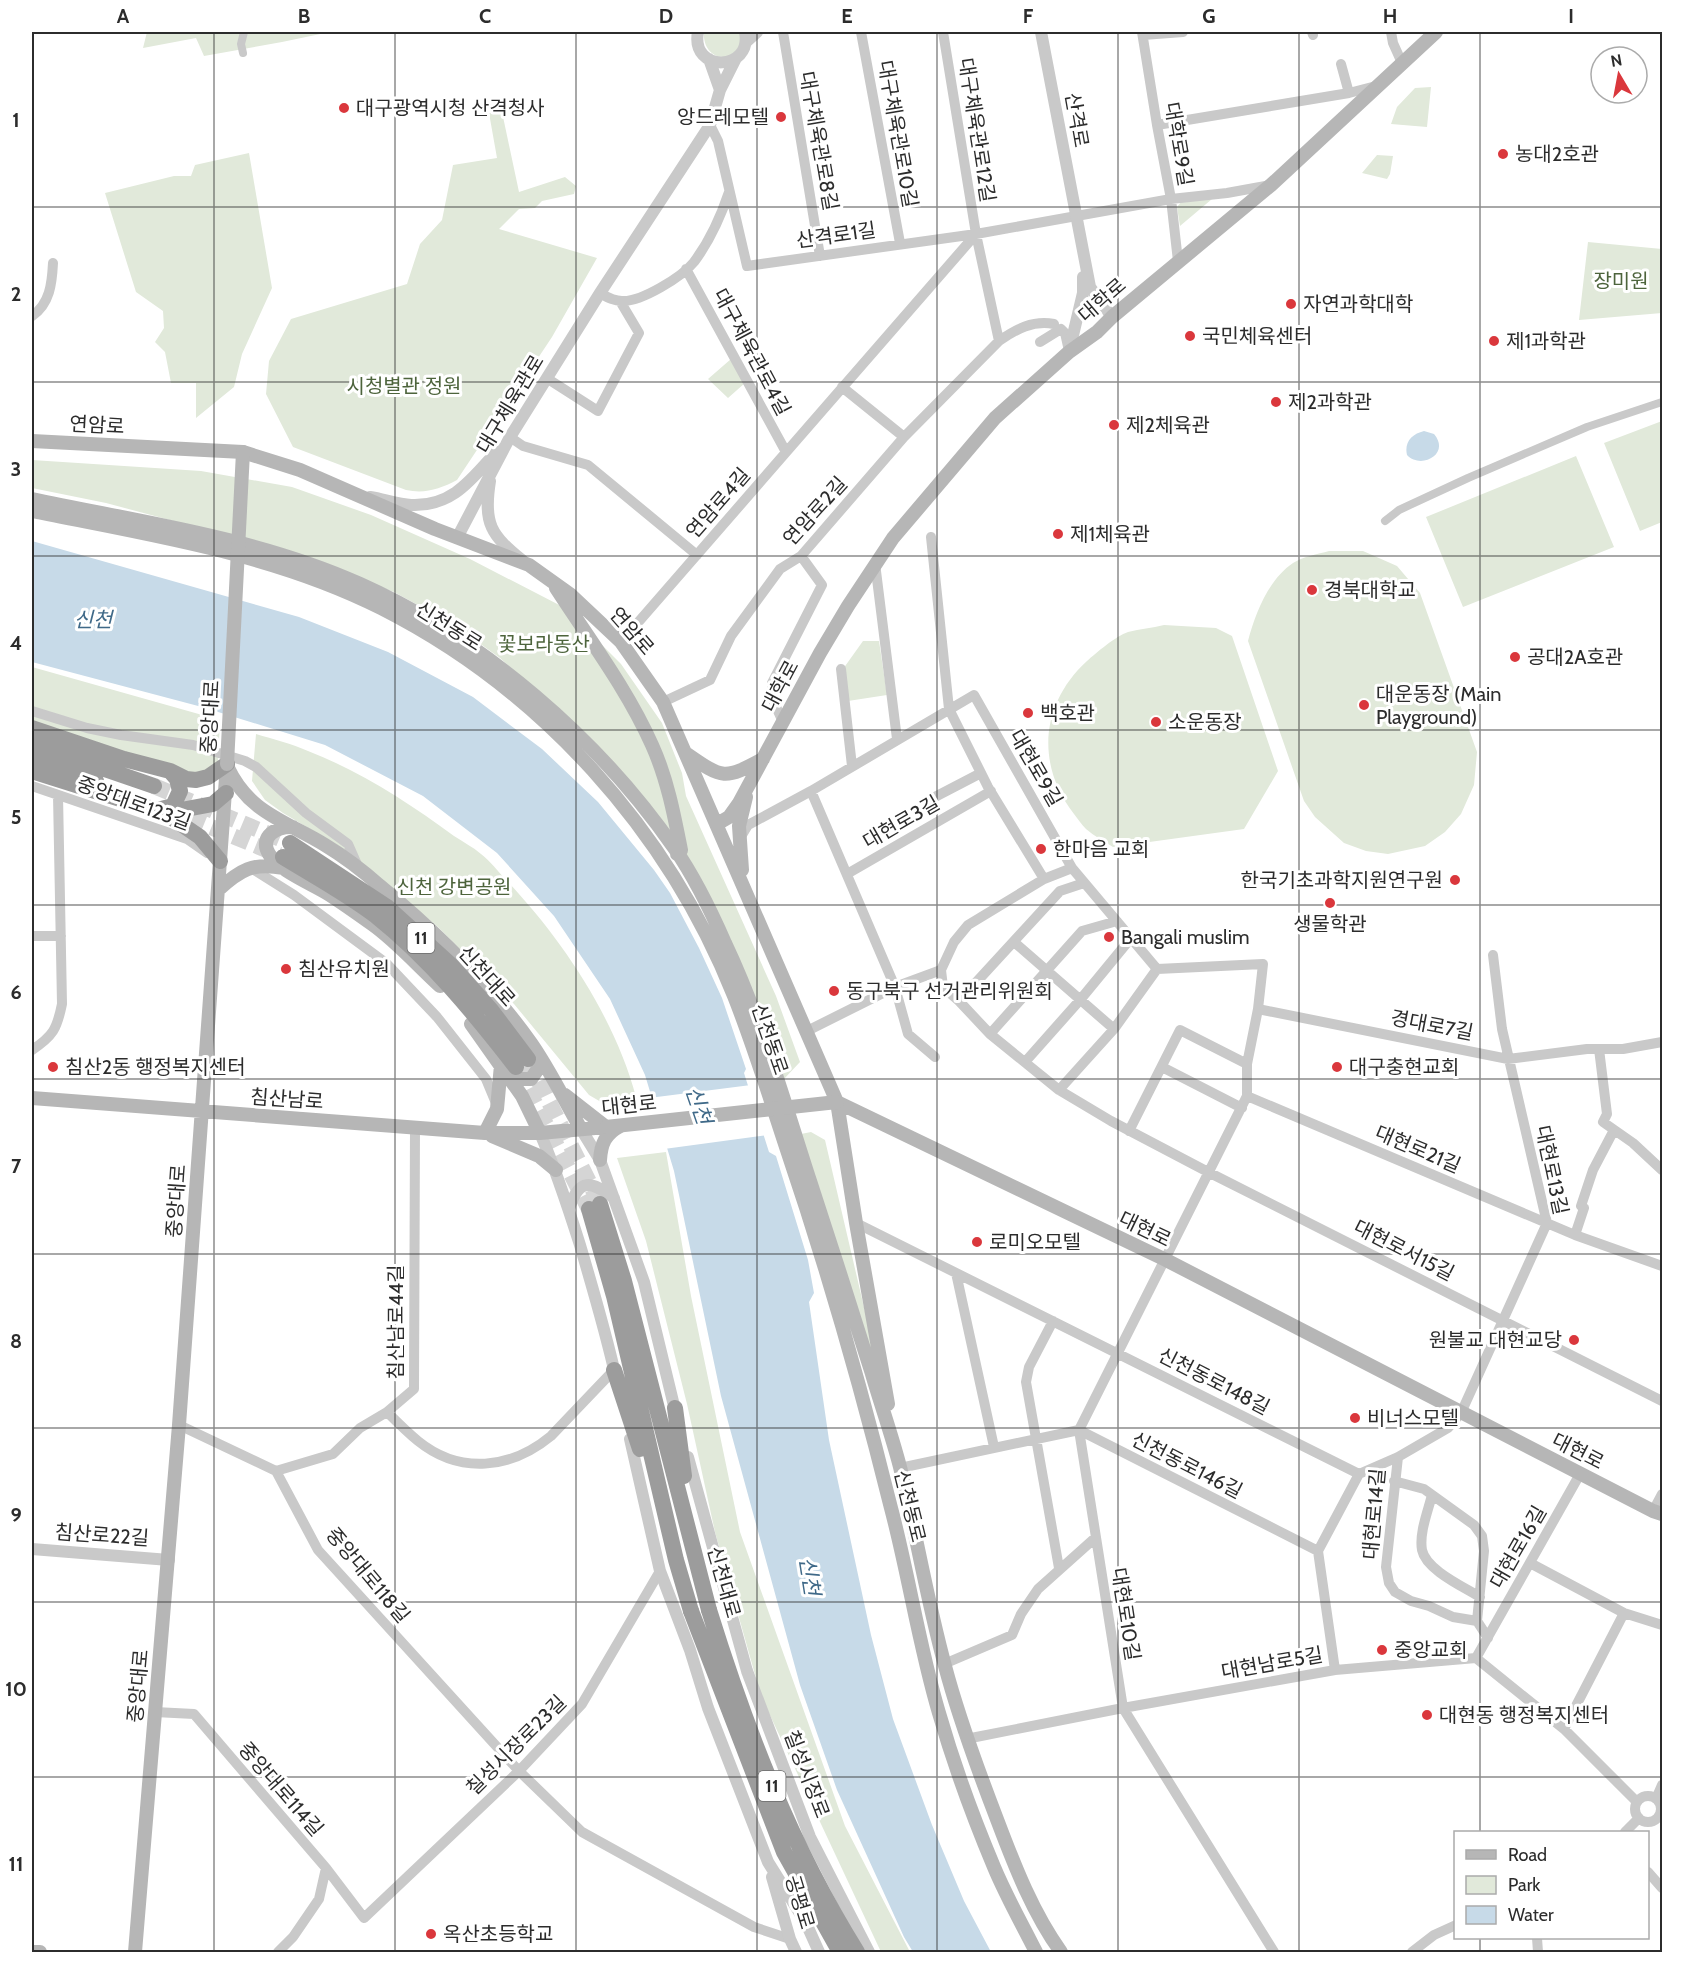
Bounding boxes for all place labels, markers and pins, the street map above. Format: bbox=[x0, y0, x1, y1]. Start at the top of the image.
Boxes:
place label: 대구광역시청 산격청사 bbox=[356, 96, 545, 120]
marker: 대구광역시청 산격청사 bbox=[337, 101, 351, 115]
place label: 앙드레모텔 bbox=[677, 105, 769, 129]
marker: 앙드레모텔 bbox=[774, 110, 788, 124]
place label: 농대2호관 bbox=[1515, 142, 1599, 166]
marker: 농대2호관 bbox=[1496, 147, 1510, 161]
place label: 자연과학대학 bbox=[1303, 292, 1413, 316]
marker: 자연과학대학 bbox=[1284, 297, 1298, 311]
place label: 국민체육센터 bbox=[1202, 324, 1312, 348]
marker: 국민체육센터 bbox=[1183, 329, 1197, 343]
place label: 제1과학관 bbox=[1506, 329, 1586, 353]
marker: 제1과학관 bbox=[1487, 334, 1501, 348]
place label: 제2과학관 bbox=[1288, 390, 1372, 414]
marker: 제2과학관 bbox=[1269, 395, 1283, 409]
place label: 제2체육관 bbox=[1126, 413, 1210, 437]
marker: 제2체육관 bbox=[1107, 418, 1121, 432]
place label: 제1체육관 bbox=[1070, 522, 1150, 546]
marker: 제1체육관 bbox=[1051, 527, 1065, 541]
place label: 경북대학교 bbox=[1324, 578, 1416, 602]
marker: 경북대학교 bbox=[1305, 583, 1319, 597]
place label: 공대2A호관 bbox=[1527, 645, 1623, 669]
marker: 공대2A호관 bbox=[1508, 650, 1522, 664]
place label: 대운동장 (Main Playground) bbox=[1376, 682, 1502, 729]
marker: 대운동장 (Main Playground) bbox=[1357, 698, 1371, 712]
place label: 백호관 bbox=[1040, 701, 1095, 725]
marker: 백호관 bbox=[1021, 706, 1035, 720]
place label: 소운동장 bbox=[1168, 710, 1242, 734]
marker: 소운동장 bbox=[1149, 715, 1163, 729]
place label: 한마음 교회 bbox=[1053, 837, 1150, 861]
marker: 한마음 교회 bbox=[1034, 842, 1048, 856]
place label: 한국기초과학지원연구원 bbox=[1241, 868, 1443, 892]
marker: 한국기초과학지원연구원 bbox=[1448, 873, 1462, 887]
marker: 생물학관 bbox=[1323, 896, 1337, 910]
place label: 생물학관 bbox=[1293, 912, 1367, 936]
place label: Bangali muslim bbox=[1121, 925, 1250, 949]
marker: Bangali muslim bbox=[1102, 930, 1116, 944]
place label: 침산유치원 bbox=[298, 957, 390, 981]
marker: 침산유치원 bbox=[279, 962, 293, 976]
place label: 동구북구 선거관리위원회 bbox=[846, 979, 1053, 1003]
marker: 동구북구 선거관리위원회 bbox=[827, 984, 841, 998]
place label: 침산2동 행정복지센터 bbox=[65, 1055, 246, 1079]
place label: 대구충현교회 bbox=[1349, 1055, 1459, 1079]
marker: 침산2동 행정복지센터 bbox=[46, 1060, 60, 1074]
marker: 대구충현교회 bbox=[1330, 1060, 1344, 1074]
place label: 로미오모텔 bbox=[989, 1230, 1081, 1254]
marker: 로미오모텔 bbox=[970, 1235, 984, 1249]
place label: 원불교 대현교당 bbox=[1429, 1328, 1562, 1352]
marker: 원불교 대현교당 bbox=[1567, 1333, 1581, 1347]
place label: 비너스모텔 bbox=[1367, 1406, 1459, 1430]
marker: 비너스모텔 bbox=[1348, 1411, 1362, 1425]
place label: 중앙교회 bbox=[1394, 1638, 1468, 1662]
marker: 중앙교회 bbox=[1375, 1643, 1389, 1657]
place label: 대현동 행정복지센터 bbox=[1439, 1703, 1609, 1727]
marker: 대현동 행정복지센터 bbox=[1420, 1708, 1434, 1722]
place label: 옥산초등학교 bbox=[443, 1922, 553, 1946]
marker: 옥산초등학교 bbox=[424, 1927, 438, 1941]

